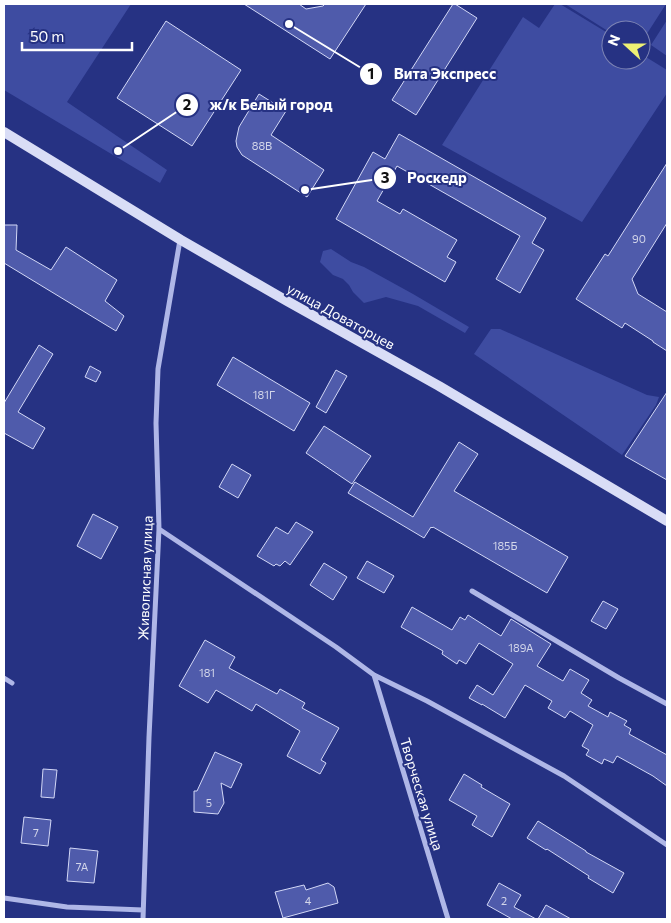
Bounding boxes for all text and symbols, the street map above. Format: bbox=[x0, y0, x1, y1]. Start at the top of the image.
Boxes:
scale bar bbox=[22, 20, 132, 52]
north arrow bbox=[601, 20, 651, 70]
text: 50 m bbox=[30, 27, 64, 45]
text: N bbox=[604, 32, 623, 48]
callout: Вита Экспресс bbox=[359, 59, 506, 89]
text: 1 bbox=[368, 64, 374, 82]
text: Вита Экспресс bbox=[394, 64, 496, 82]
callout: ж/к Белый город bbox=[175, 90, 343, 120]
text: 2 bbox=[183, 95, 191, 113]
text: ж/к Белый город bbox=[210, 95, 333, 113]
house number: 88В bbox=[252, 139, 272, 152]
callout: Роскедр bbox=[372, 163, 477, 193]
text: 3 bbox=[381, 168, 390, 186]
text: Роскедр bbox=[407, 168, 467, 186]
house number: 90 bbox=[632, 232, 646, 245]
street label: улица Доваторцев bbox=[284, 279, 398, 353]
house number: 181Г bbox=[253, 388, 275, 401]
street label: Живописная улица bbox=[134, 515, 156, 641]
house number: 185Б bbox=[493, 539, 517, 552]
house number: 189А bbox=[508, 641, 534, 654]
house number: 181 bbox=[199, 666, 215, 679]
street label: Творческая улица bbox=[397, 736, 447, 852]
house number: 5 bbox=[206, 796, 212, 809]
house number: 7 bbox=[33, 826, 39, 839]
house number: 7А bbox=[76, 860, 89, 873]
house number: 4 bbox=[305, 894, 312, 907]
house number: 2 bbox=[501, 894, 507, 907]

